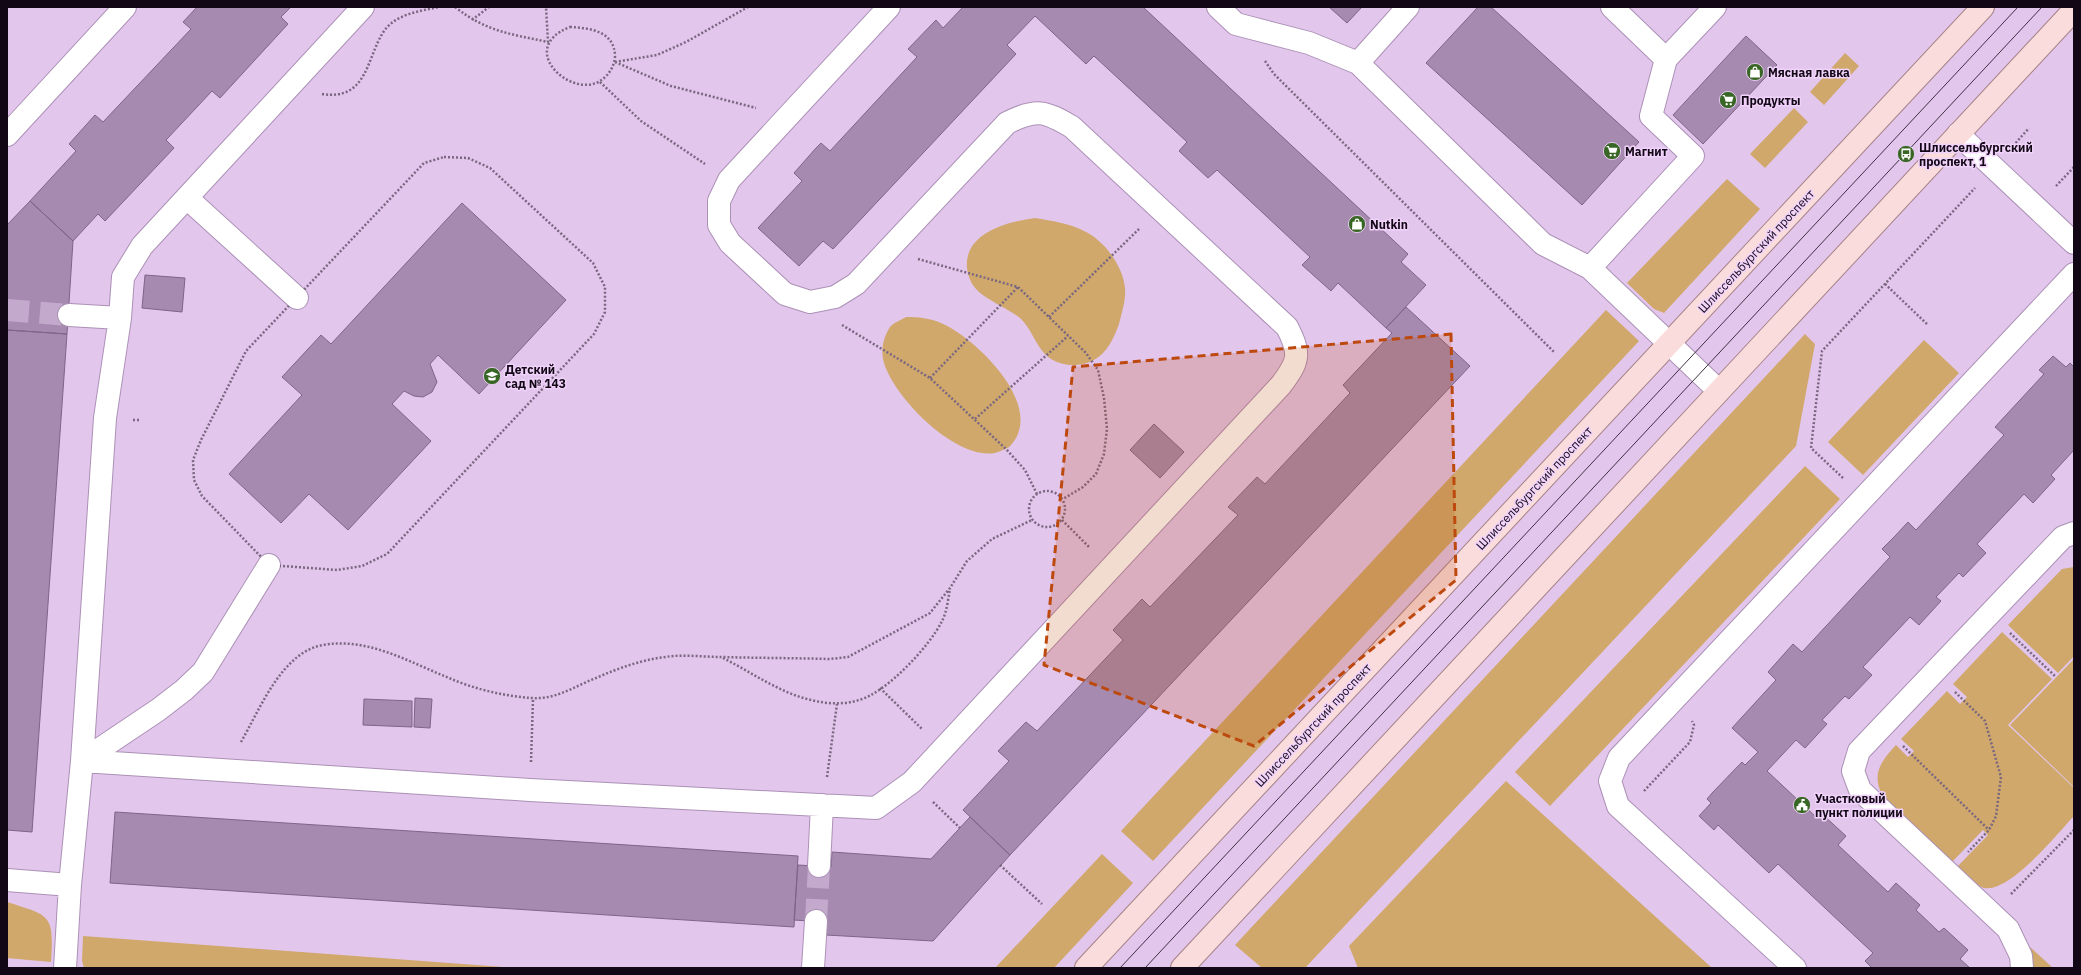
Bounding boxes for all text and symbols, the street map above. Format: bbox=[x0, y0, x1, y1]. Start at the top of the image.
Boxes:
shop icon: Мясная лавка bbox=[1745, 62, 1765, 82]
place label: Мясная лавка bbox=[1768, 65, 1850, 80]
supermarket icon: Продукты bbox=[1718, 90, 1738, 110]
place label: Продукты bbox=[1741, 93, 1800, 108]
place label: Шлиссельбургский проспект, 1 bbox=[1919, 140, 2033, 169]
supermarket icon: Магнит bbox=[1602, 141, 1622, 161]
place label: Магнит bbox=[1625, 144, 1668, 159]
bus stop icon: Шлиссельбургский проспект, 1 bbox=[1896, 144, 1916, 164]
street label: Шлиссельбургский проспект bbox=[1695, 186, 1817, 316]
shop icon: Nutkin bbox=[1347, 214, 1367, 234]
place label: Nutkin bbox=[1370, 217, 1408, 232]
place label: Детский сад № 143 bbox=[505, 362, 566, 391]
school or university icon: Детский сад № 143 bbox=[482, 366, 502, 386]
street label: Шлиссельбургский проспект bbox=[1473, 423, 1595, 553]
street label: Шлиссельбургский проспект bbox=[1252, 660, 1374, 790]
place label: Участковый пункт полиции bbox=[1815, 791, 1903, 820]
public building icon: Участковый пункт полиции bbox=[1792, 795, 1812, 815]

